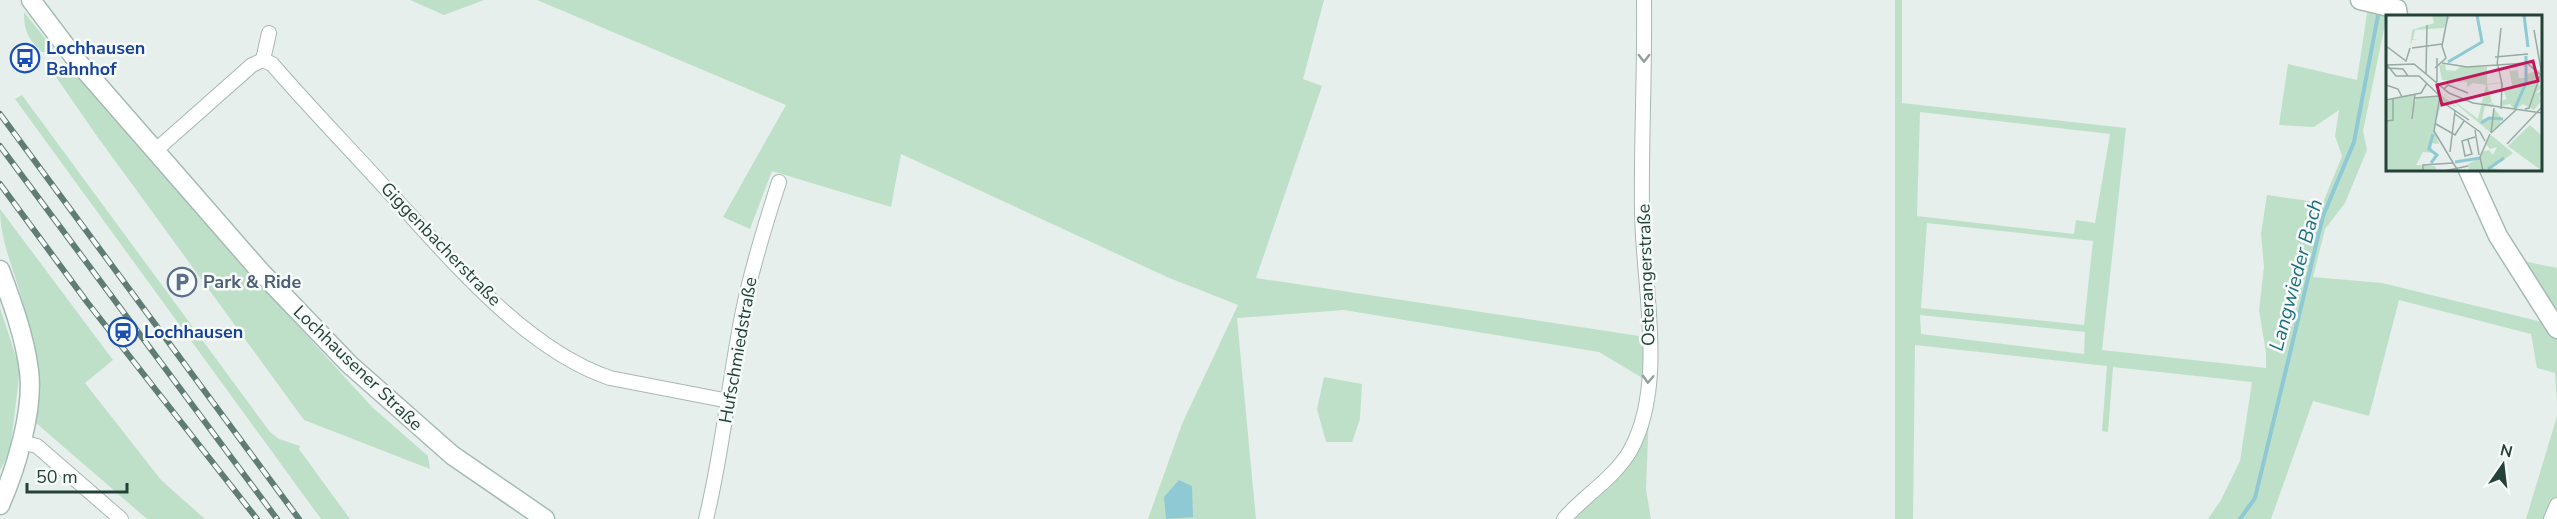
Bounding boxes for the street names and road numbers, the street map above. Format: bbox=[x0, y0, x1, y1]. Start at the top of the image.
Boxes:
street label: Giggenbacherstraße bbox=[375, 177, 507, 311]
street label: Osterangerstraße bbox=[1632, 204, 1660, 346]
street label: Hufschmiedstraße bbox=[713, 275, 763, 425]
street label: Lochhausener Straße bbox=[288, 300, 428, 436]

